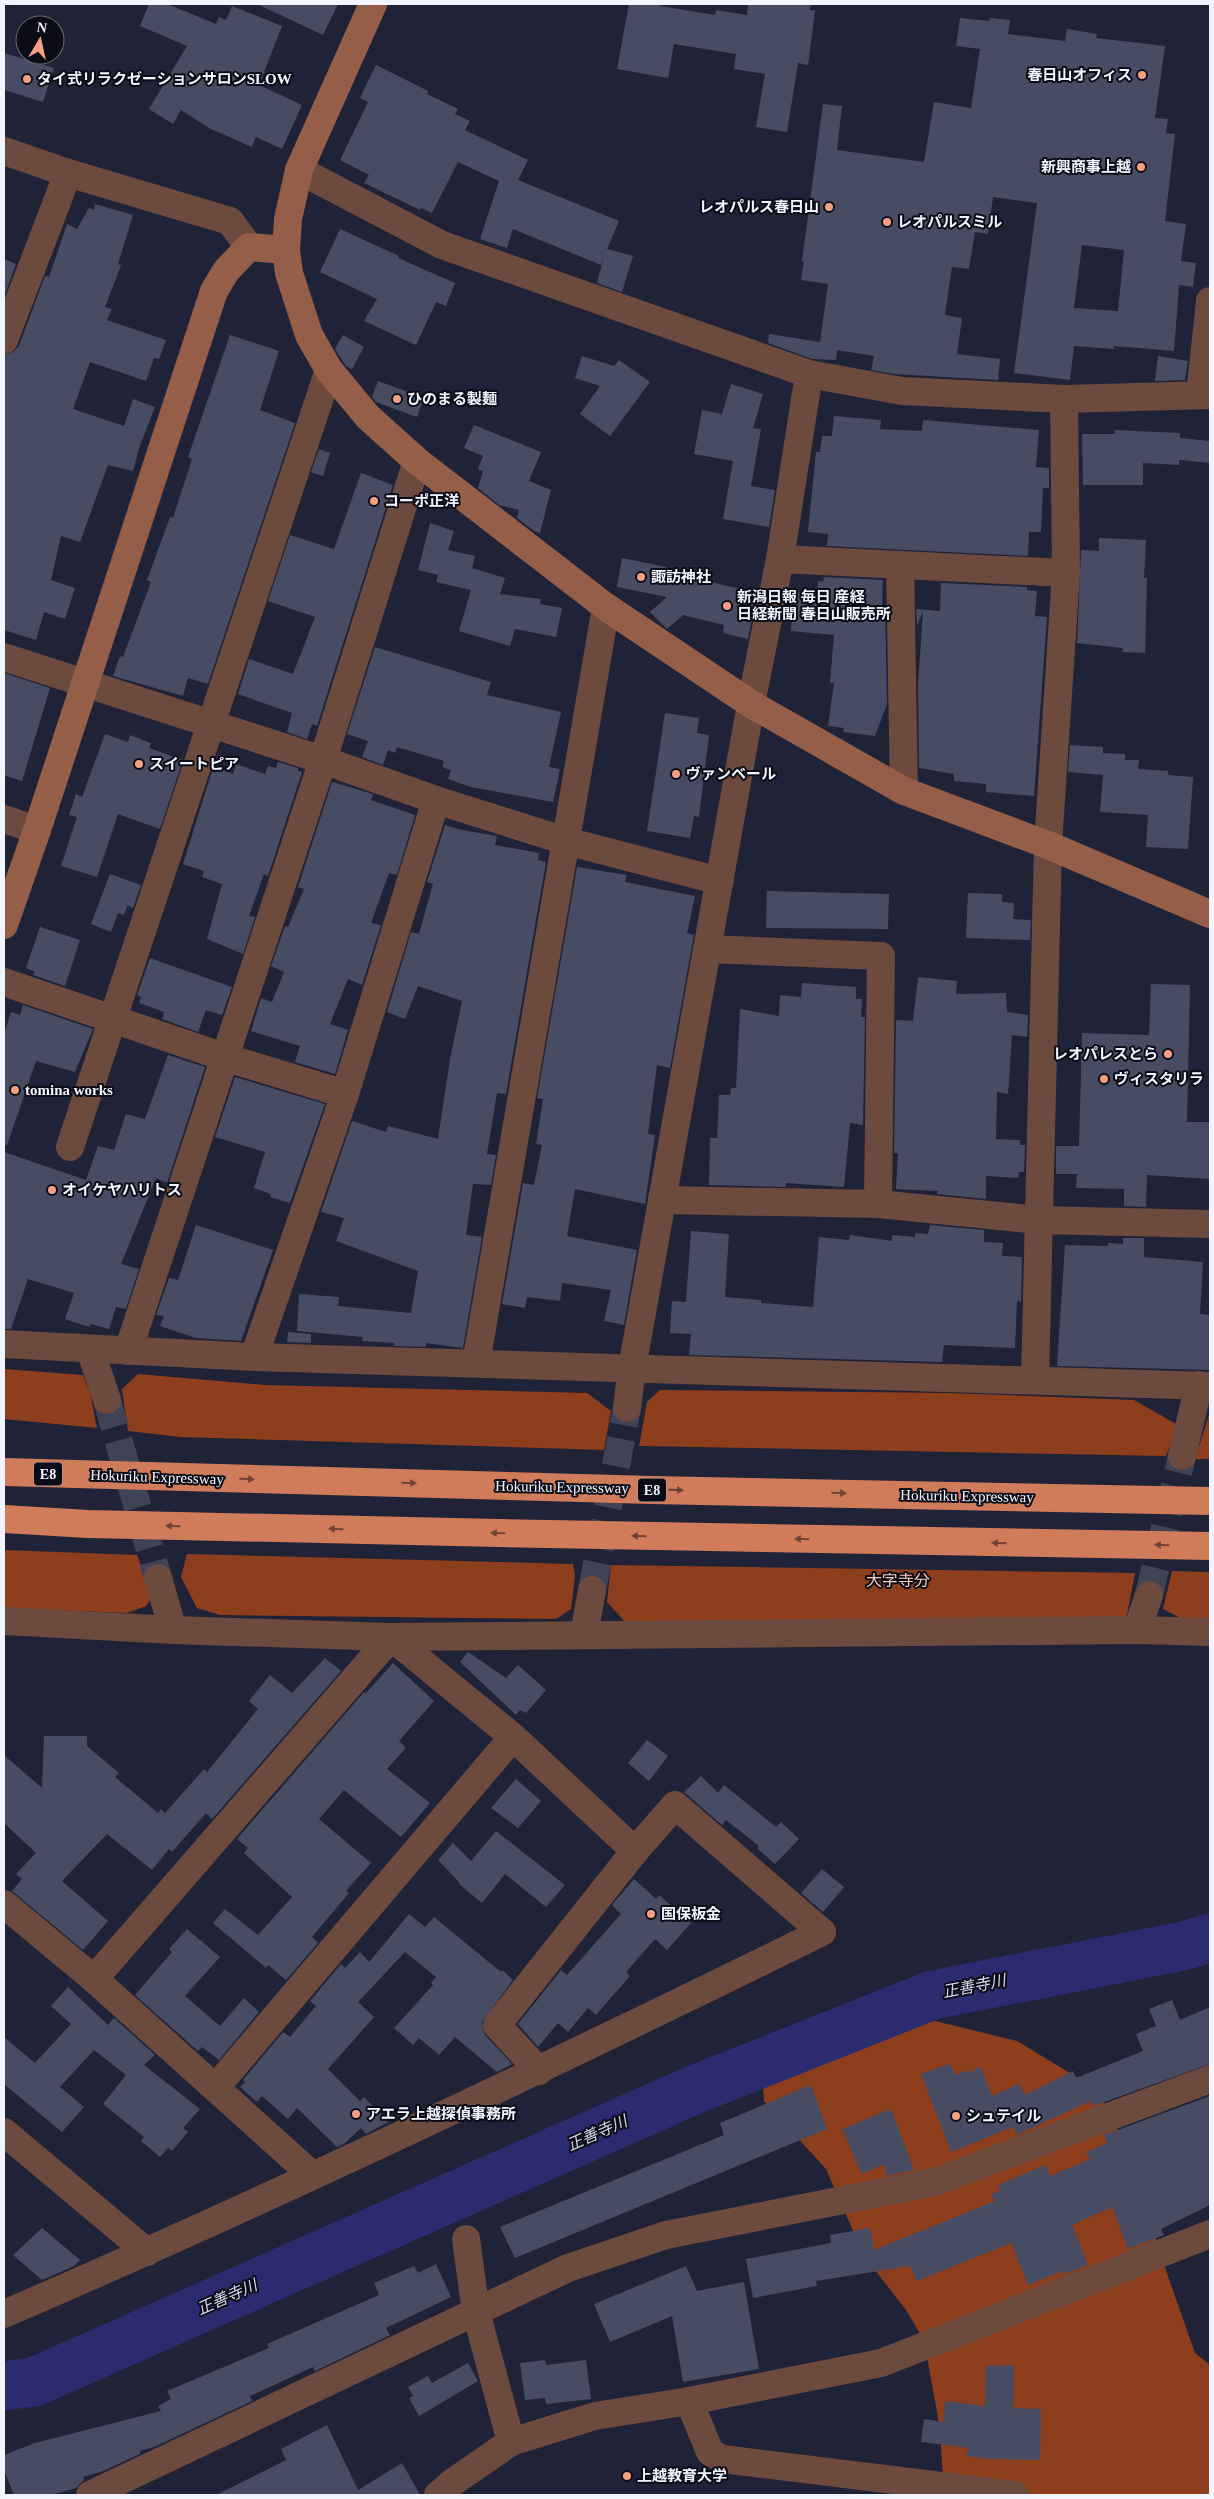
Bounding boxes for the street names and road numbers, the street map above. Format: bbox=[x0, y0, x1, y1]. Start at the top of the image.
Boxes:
road number: E8 bbox=[34, 1462, 62, 1486]
street label: Hokuriku Expressway bbox=[90, 1467, 225, 1487]
street label: Hokuriku Expressway bbox=[495, 1478, 629, 1496]
road number: E8 bbox=[638, 1478, 666, 1502]
street label: Hokuriku Expressway bbox=[900, 1487, 1034, 1505]

